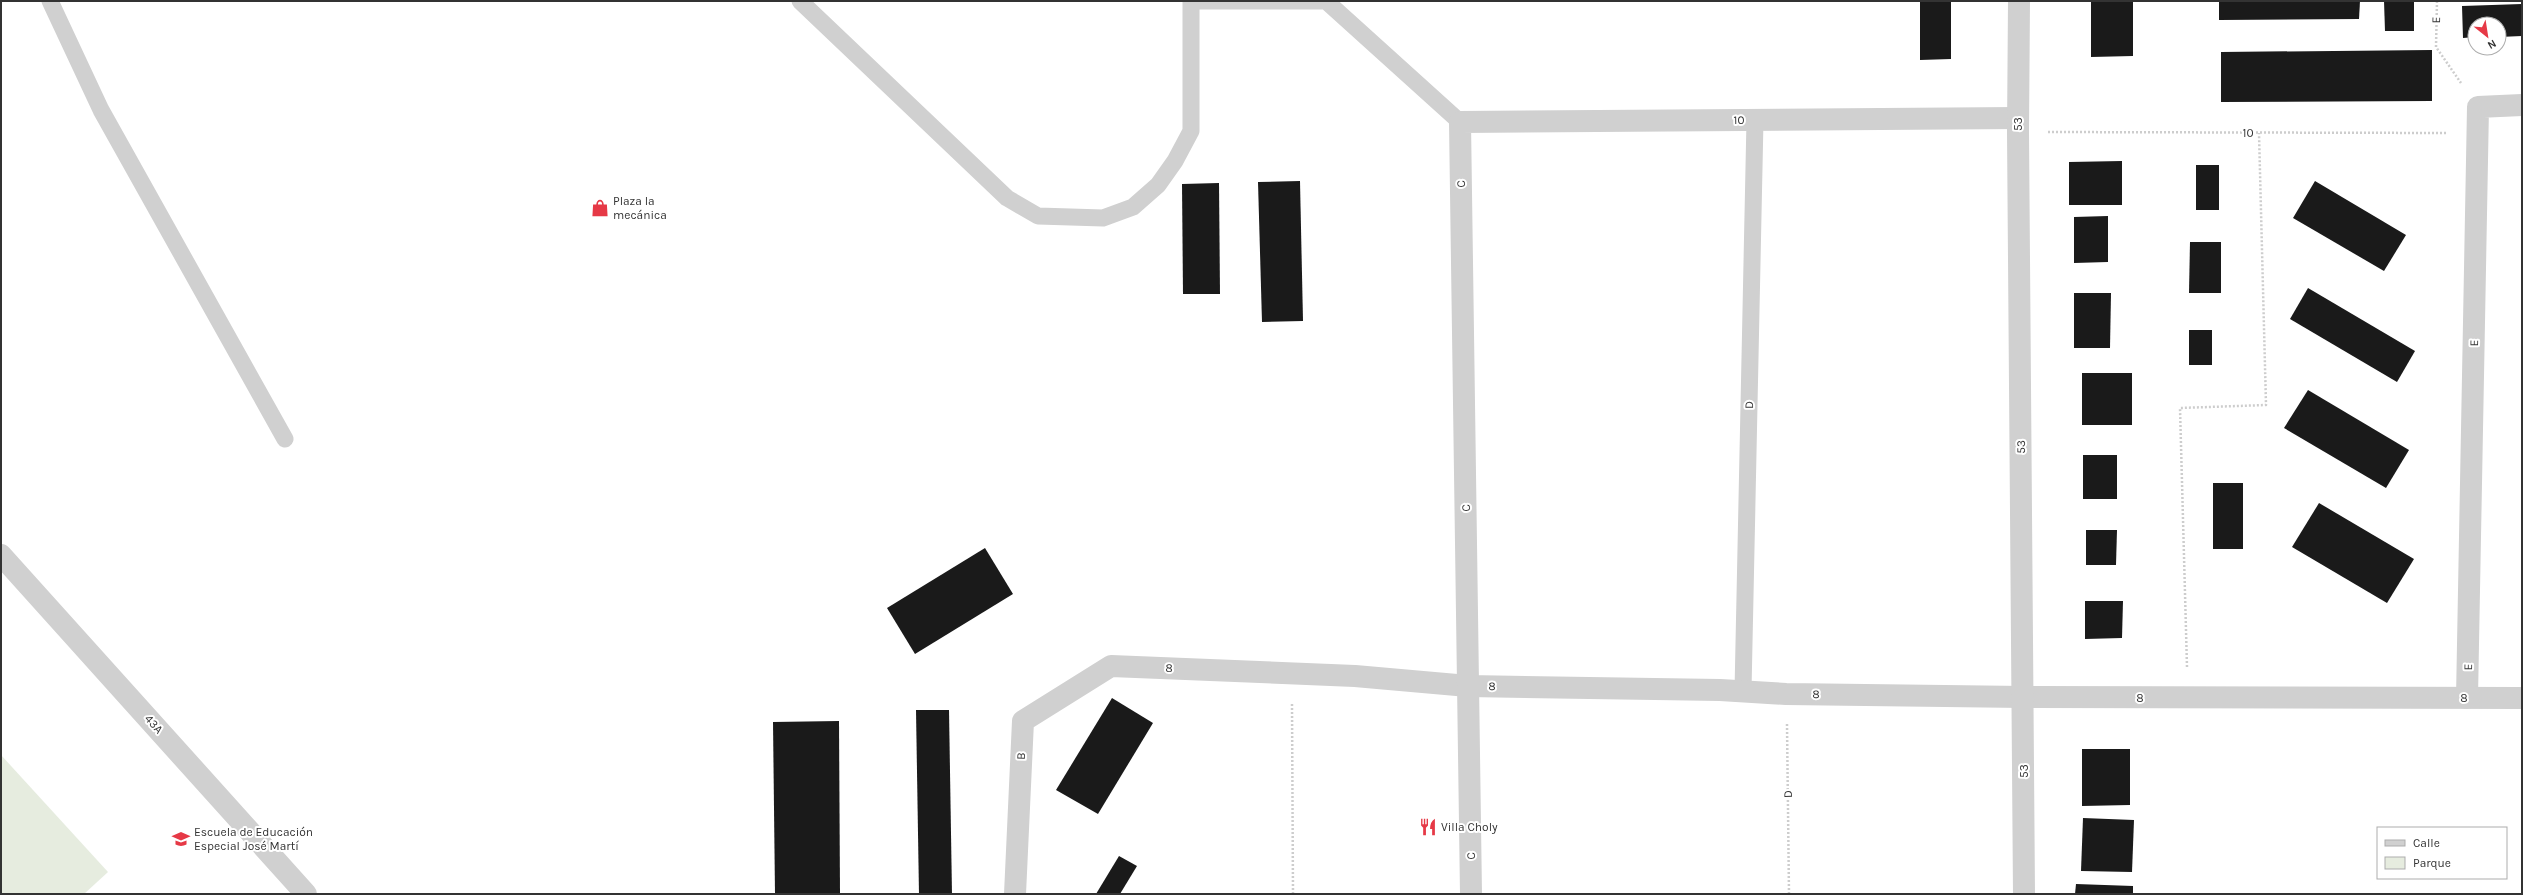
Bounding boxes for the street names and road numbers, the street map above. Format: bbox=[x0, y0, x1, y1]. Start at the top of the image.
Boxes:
street label: E bbox=[2429, 17, 2443, 23]
street label: 10 bbox=[1733, 113, 1745, 127]
street label: 53 bbox=[2011, 117, 2025, 131]
street label: 10 bbox=[2242, 126, 2254, 140]
street label: C bbox=[1454, 180, 1468, 188]
street label: E bbox=[2467, 340, 2481, 346]
street label: D bbox=[1742, 401, 1756, 409]
street label: 53 bbox=[2014, 440, 2028, 454]
street label: C bbox=[1459, 504, 1473, 512]
street label: 8 bbox=[1165, 661, 1173, 675]
street label: E bbox=[2461, 664, 2475, 670]
street label: 8 bbox=[1488, 679, 1496, 693]
street label: 8 bbox=[1812, 687, 1820, 701]
street label: 8 bbox=[2136, 691, 2144, 705]
street label: 8 bbox=[2460, 691, 2468, 705]
street label: 43A bbox=[142, 712, 166, 736]
street label: B bbox=[1014, 752, 1028, 760]
street label: 53 bbox=[2017, 764, 2031, 778]
street label: D bbox=[1781, 790, 1795, 798]
street label: C bbox=[1464, 852, 1478, 860]

